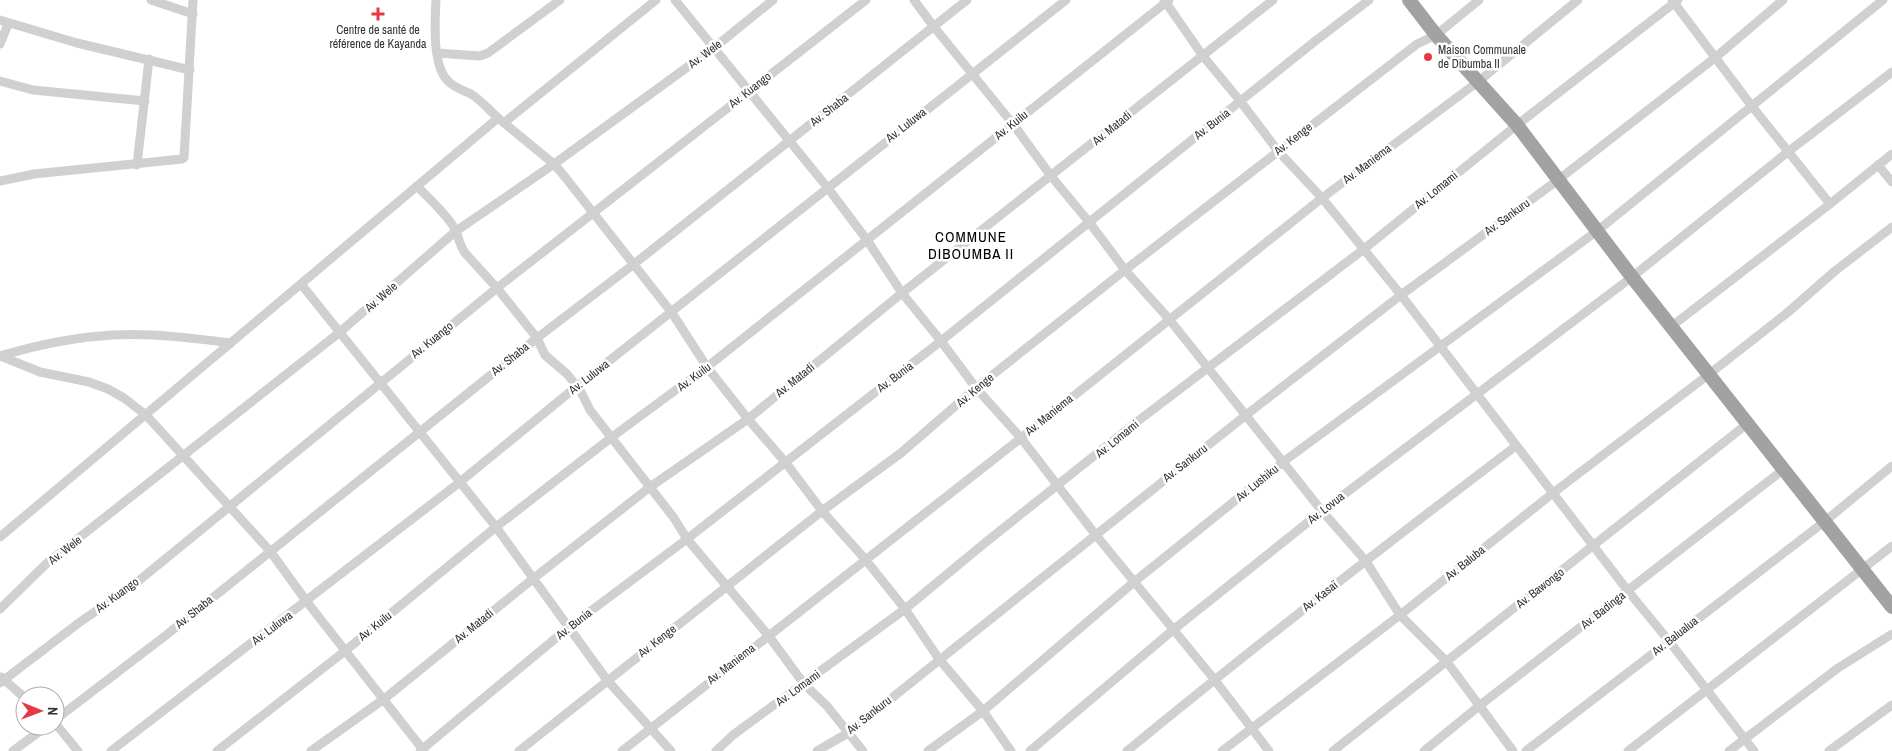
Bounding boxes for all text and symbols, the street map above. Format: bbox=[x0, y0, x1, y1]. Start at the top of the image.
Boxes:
marker: Centre de santé de référence de Kayanda bbox=[371, 7, 385, 21]
place label: Centre de santé de référence de Kayanda bbox=[330, 22, 427, 52]
street label: Av. Wele bbox=[684, 36, 725, 73]
place label: Maison Communale de Dibumba II bbox=[1438, 42, 1526, 72]
marker: Maison Communale de Dibumba II bbox=[1422, 51, 1434, 63]
street label: Av. Kuango bbox=[725, 68, 775, 112]
street label: Av. Shaba bbox=[806, 90, 852, 131]
street label: Av. Luluwa bbox=[882, 104, 930, 146]
street label: Av. Bunia bbox=[1190, 105, 1234, 144]
street label: Av. Kuilu bbox=[990, 107, 1031, 144]
street label: Av. Matadi bbox=[1088, 107, 1135, 149]
street label: Av. Kenge bbox=[1270, 119, 1315, 160]
street label: Av. Maniema bbox=[1339, 140, 1395, 188]
street label: Av. Lomami bbox=[1410, 168, 1461, 213]
street label: Av. Sankuru bbox=[1480, 195, 1533, 240]
district label: COMMUNE DIBOUMBA II bbox=[928, 226, 1014, 264]
street label: Av. Wele bbox=[361, 278, 401, 316]
street label: Av. Kuango bbox=[407, 318, 456, 363]
street label: Av. Shaba bbox=[487, 338, 533, 380]
street label: Av. Luluwa bbox=[565, 356, 613, 398]
street label: Av. Bunia bbox=[873, 358, 917, 397]
street label: Av. Kuilu bbox=[673, 359, 714, 396]
street label: Av. Matadi bbox=[771, 359, 818, 401]
street label: Av. Kenge bbox=[952, 370, 997, 411]
street label: Av. Maniema bbox=[1021, 390, 1077, 440]
street label: Av. Lomami bbox=[1091, 417, 1142, 462]
street label: Av. Sankuru bbox=[1159, 440, 1211, 486]
street label: Av. Lushiku bbox=[1232, 461, 1282, 506]
street label: Av. Lovua bbox=[1303, 488, 1348, 528]
street label: Av. Wele bbox=[44, 532, 85, 569]
street label: Av. Baluba bbox=[1441, 542, 1489, 585]
street label: Av. Bawongo bbox=[1512, 564, 1567, 612]
street label: Av. Kuango bbox=[91, 574, 142, 617]
street label: Av. Kasaï bbox=[1298, 577, 1341, 616]
street label: Av. Badinga bbox=[1577, 587, 1629, 633]
street label: Av. Shaba bbox=[171, 591, 217, 633]
street label: Av. Matadi bbox=[450, 605, 497, 647]
street label: Av. Bunia bbox=[552, 605, 596, 644]
street label: Av. Luluwa bbox=[248, 607, 296, 649]
street label: Av. Kuilu bbox=[354, 608, 395, 645]
street label: Av. Balualua bbox=[1648, 613, 1702, 660]
street label: Av. Kenge bbox=[634, 621, 679, 662]
street label: Av. Maniema bbox=[703, 640, 759, 688]
street label: Av. Lomami bbox=[772, 666, 824, 710]
north arrow bbox=[15, 686, 65, 736]
street label: Av. Sankuru bbox=[843, 692, 895, 738]
text: N bbox=[44, 707, 62, 716]

